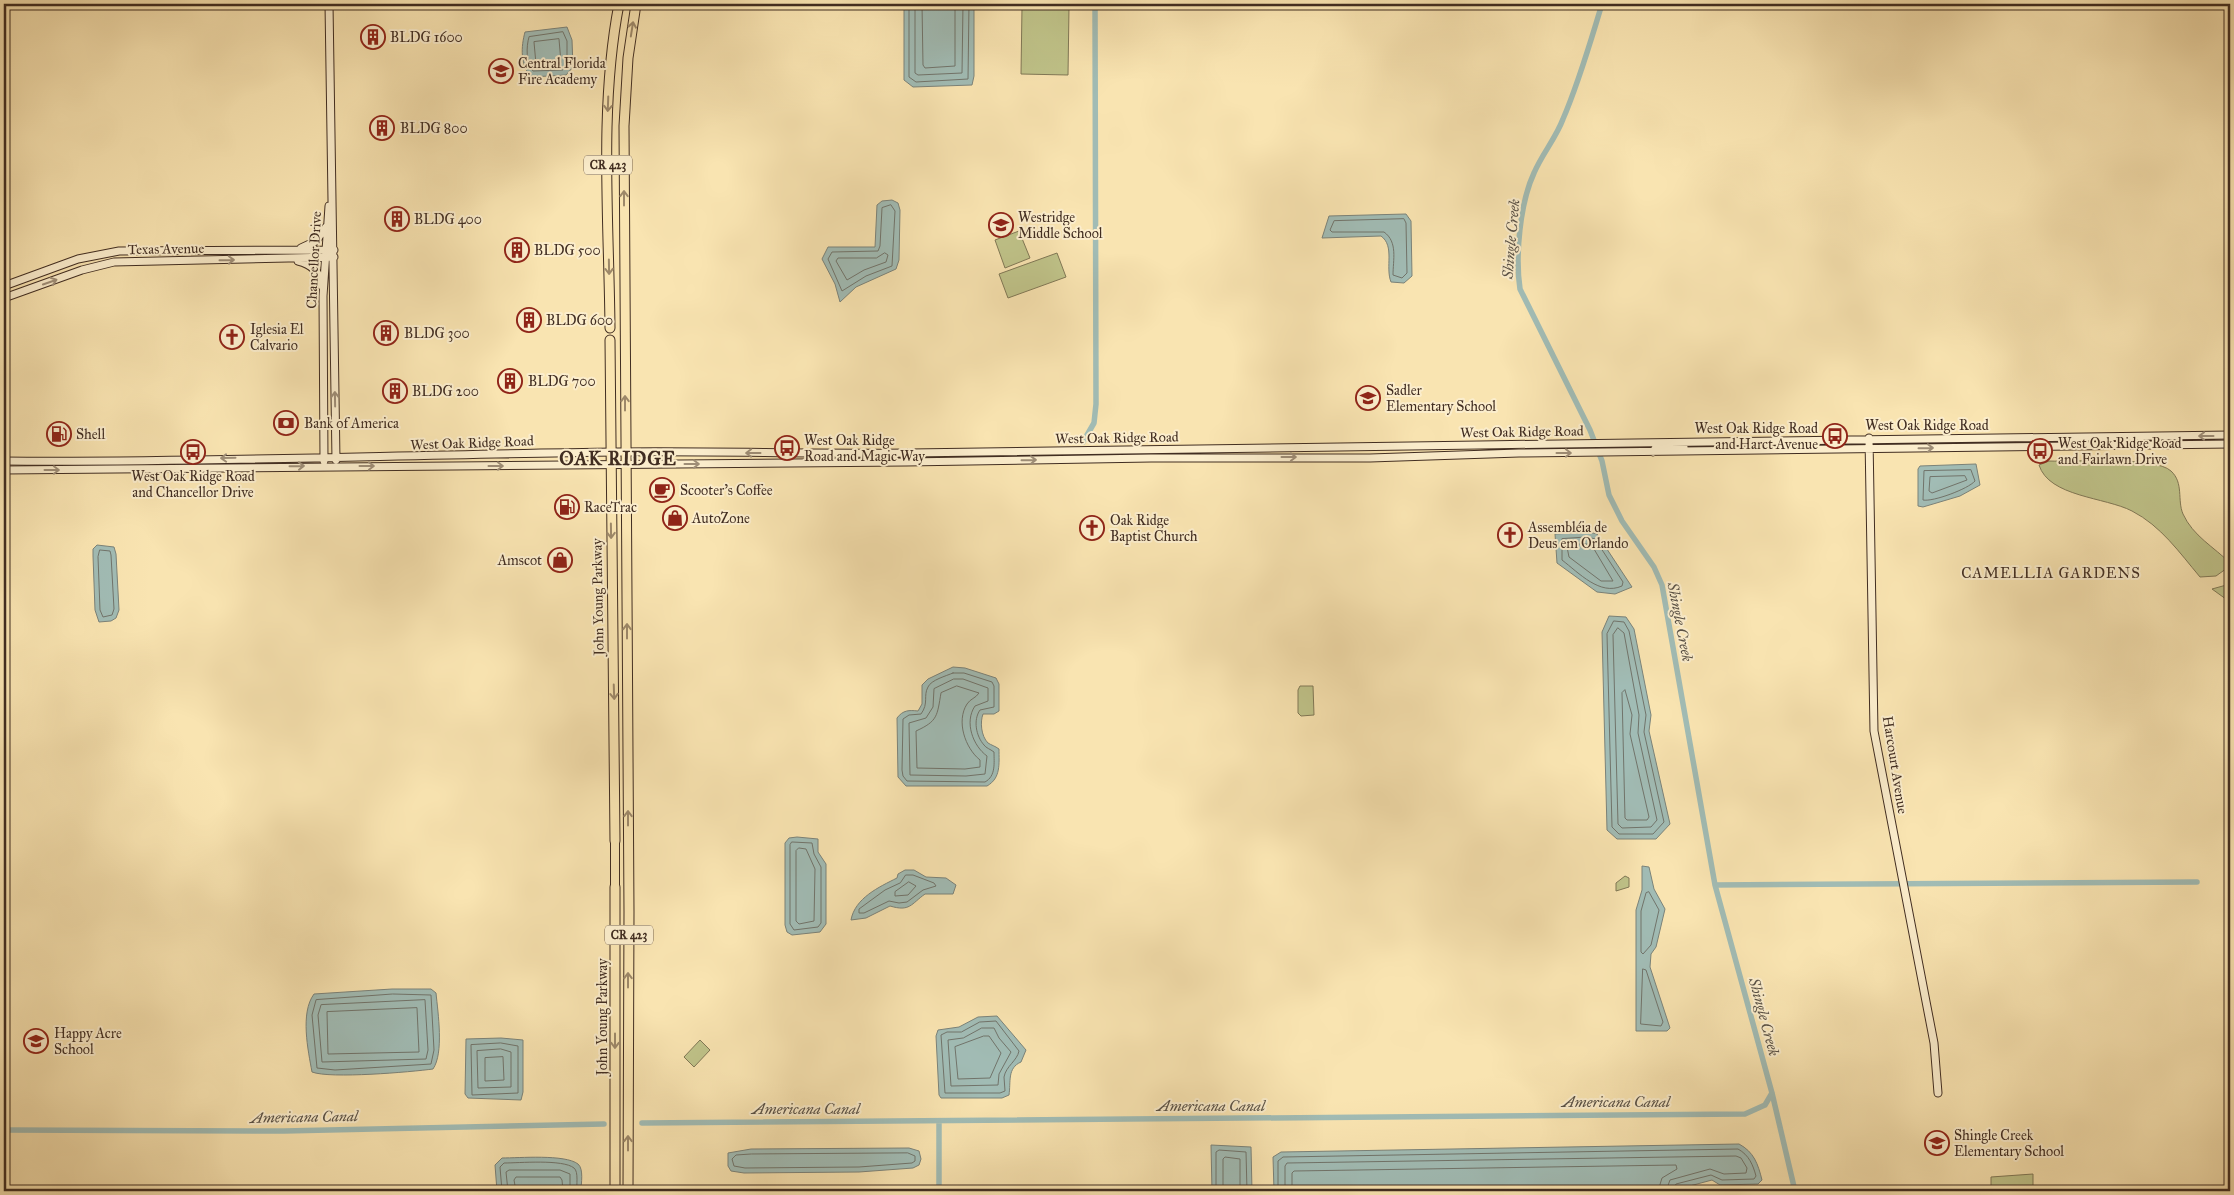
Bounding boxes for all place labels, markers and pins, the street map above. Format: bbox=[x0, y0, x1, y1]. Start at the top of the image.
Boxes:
building icon: BLDG 1600 bbox=[360, 24, 386, 50]
place label: BLDG 1600 bbox=[390, 29, 463, 46]
place label: Central Florida Fire Academy bbox=[518, 55, 606, 88]
school or university icon: Central Florida Fire Academy bbox=[488, 58, 514, 84]
building icon: BLDG 800 bbox=[369, 115, 395, 141]
place label: BLDG 800 bbox=[400, 120, 468, 137]
building icon: BLDG 400 bbox=[384, 206, 410, 232]
place label: Westridge Middle School bbox=[1018, 209, 1103, 242]
place label: BLDG 400 bbox=[414, 211, 482, 228]
school or university icon: Westridge Middle School bbox=[988, 212, 1014, 238]
building icon: BLDG 500 bbox=[504, 237, 530, 263]
place label: BLDG 500 bbox=[534, 242, 601, 259]
building icon: BLDG 600 bbox=[516, 307, 542, 333]
place label: BLDG 600 bbox=[546, 312, 613, 329]
building icon: BLDG 300 bbox=[373, 320, 399, 346]
place label: Iglesia El Calvario bbox=[250, 321, 304, 354]
church icon: Iglesia El Calvario bbox=[219, 324, 245, 350]
place label: BLDG 300 bbox=[404, 325, 470, 342]
building icon: BLDG 700 bbox=[497, 368, 523, 394]
place label: BLDG 700 bbox=[528, 373, 596, 390]
building icon: BLDG 200 bbox=[382, 378, 408, 404]
place label: Sadler Elementary School bbox=[1386, 382, 1496, 415]
place label: BLDG 200 bbox=[412, 383, 479, 400]
school or university icon: Sadler Elementary School bbox=[1355, 385, 1381, 411]
bank icon: Bank of America bbox=[273, 410, 299, 436]
place label: Bank of America bbox=[304, 415, 399, 432]
place label: West Oak Ridge Road and Harct Avenue bbox=[1694, 420, 1818, 453]
fuel station icon: Shell bbox=[46, 421, 72, 447]
bus stop icon: West Oak Ridge Road and Harct Avenue bbox=[1822, 423, 1848, 449]
place label: Shell bbox=[76, 426, 105, 443]
place label: West Oak Ridge Road and Magic Way bbox=[804, 432, 925, 465]
bus stop icon: West Oak Ridge Road and Magic Way bbox=[774, 435, 800, 461]
place label: West Oak Ridge Road and Fairlawn Drive bbox=[2058, 435, 2182, 468]
bus stop icon: West Oak Ridge Road and Fairlawn Drive bbox=[2027, 438, 2053, 464]
bus stop icon: West Oak Ridge Road and Chancellor Drive bbox=[180, 439, 206, 465]
place label: West Oak Ridge Road and Chancellor Drive bbox=[131, 468, 255, 501]
cafe icon: Scooter's Coffee bbox=[649, 477, 675, 503]
place label: Scooter's Coffee bbox=[680, 482, 773, 499]
fuel station icon: RaceTrac bbox=[554, 494, 580, 520]
place label: RaceTrac bbox=[584, 499, 637, 516]
shop icon: AutoZone bbox=[662, 505, 688, 531]
place label: AutoZone bbox=[691, 510, 750, 527]
place label: Oak Ridge Baptist Church bbox=[1110, 512, 1198, 545]
church icon: Oak Ridge Baptist Church bbox=[1079, 515, 1105, 541]
place label: Assembléia de Deus em Orlando bbox=[1527, 519, 1628, 552]
church icon: Assembléia de Deus em Orlando bbox=[1497, 522, 1523, 548]
shop icon: Amscot bbox=[547, 547, 573, 573]
place label: Amscot bbox=[497, 552, 542, 569]
place label: Happy Acre School bbox=[54, 1025, 122, 1058]
school or university icon: Happy Acre School bbox=[23, 1028, 49, 1054]
place label: Shingle Creek Elementary School bbox=[1954, 1127, 2064, 1160]
school or university icon: Shingle Creek Elementary School bbox=[1924, 1130, 1950, 1156]

